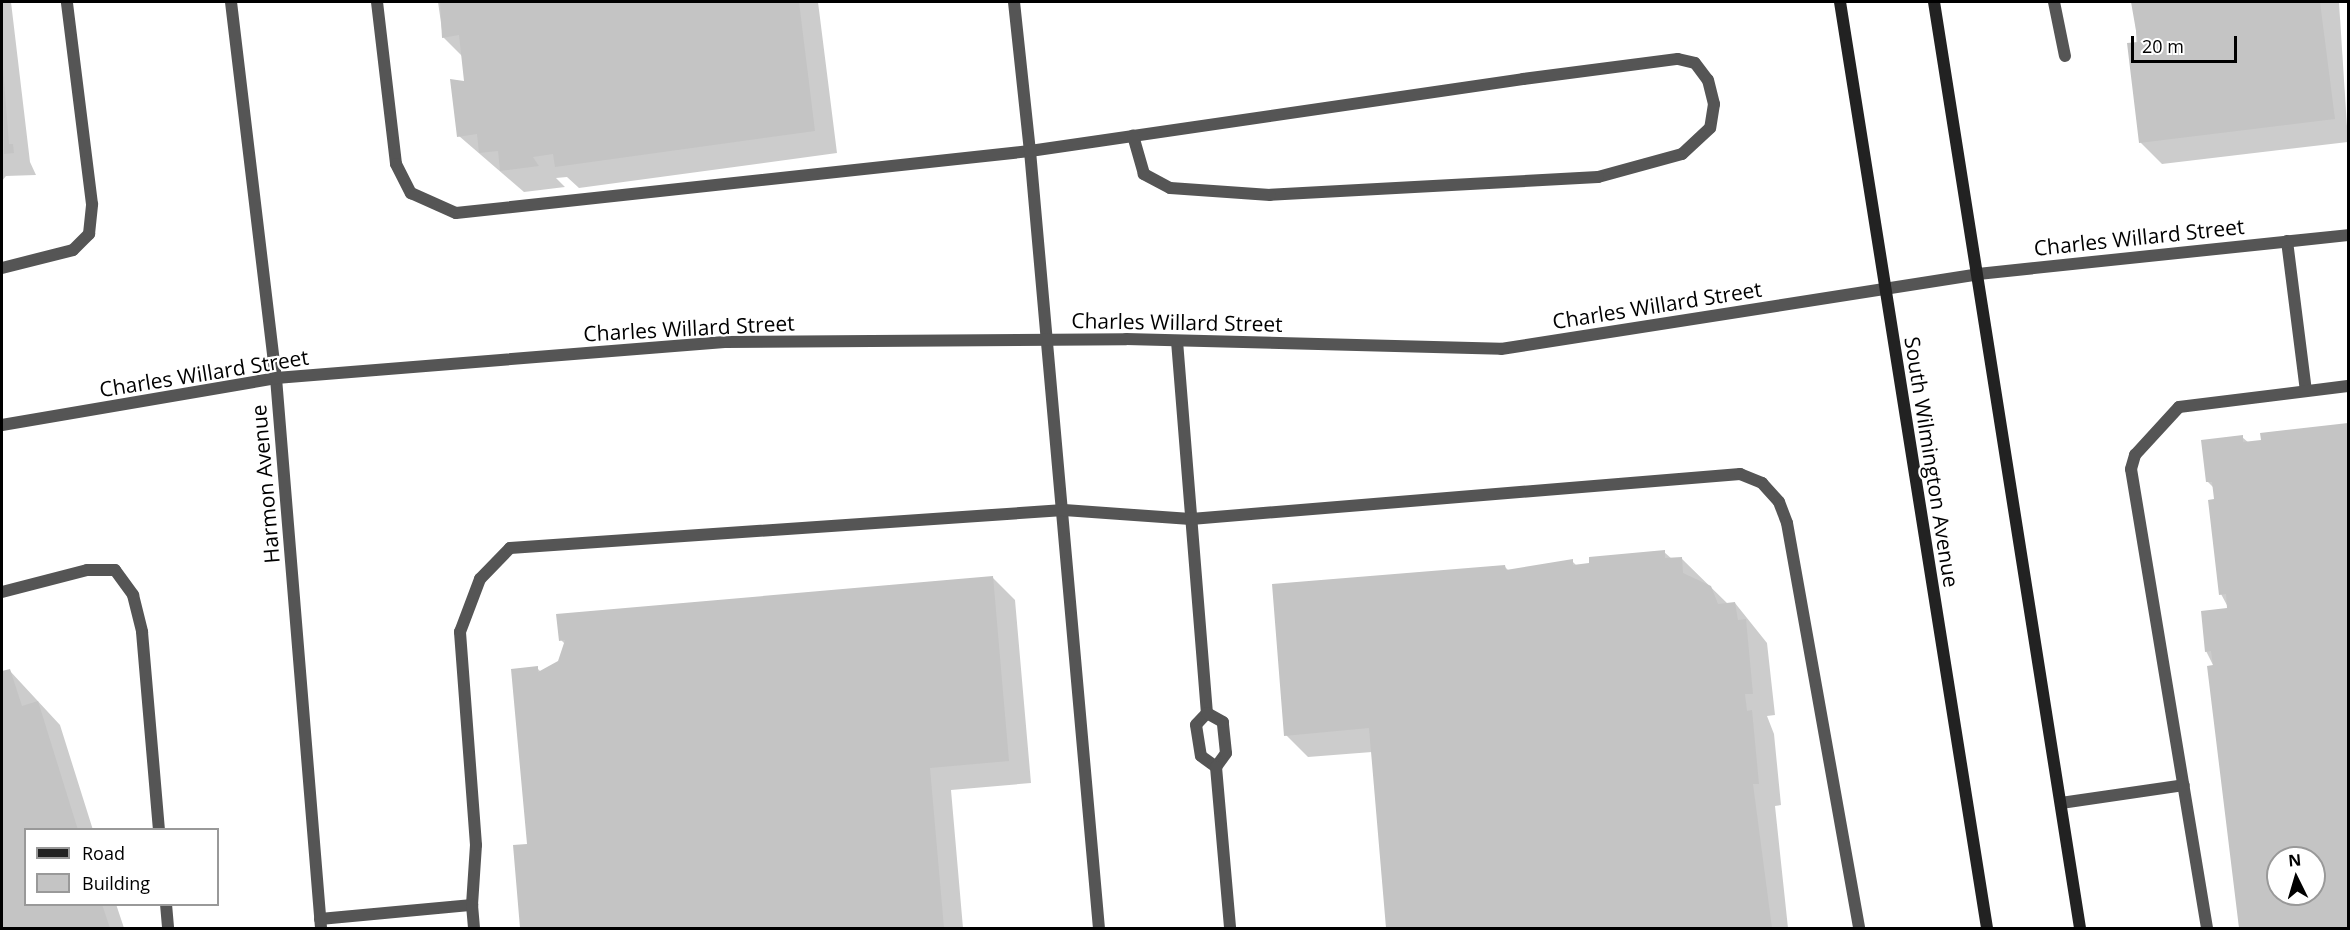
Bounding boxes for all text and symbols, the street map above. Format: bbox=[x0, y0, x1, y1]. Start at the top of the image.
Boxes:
scale bar bbox=[2134, 24, 2240, 62]
text: 20 m bbox=[2142, 34, 2184, 58]
street label: Charles Willard Street bbox=[2033, 213, 2245, 261]
street label: Charles Willard Street bbox=[1551, 276, 1763, 334]
street label: Charles Willard Street bbox=[1071, 308, 1283, 336]
street label: Charles Willard Street bbox=[583, 310, 795, 346]
street label: South Wilmington Avenue bbox=[1900, 335, 1964, 589]
street label: Charles Willard Street bbox=[98, 344, 310, 402]
street label: Harmon Avenue bbox=[246, 404, 284, 564]
legend bbox=[24, 828, 219, 906]
text: Road bbox=[82, 841, 125, 865]
north arrow bbox=[2266, 846, 2326, 906]
text: N bbox=[2287, 849, 2302, 872]
text: Building bbox=[82, 871, 150, 895]

